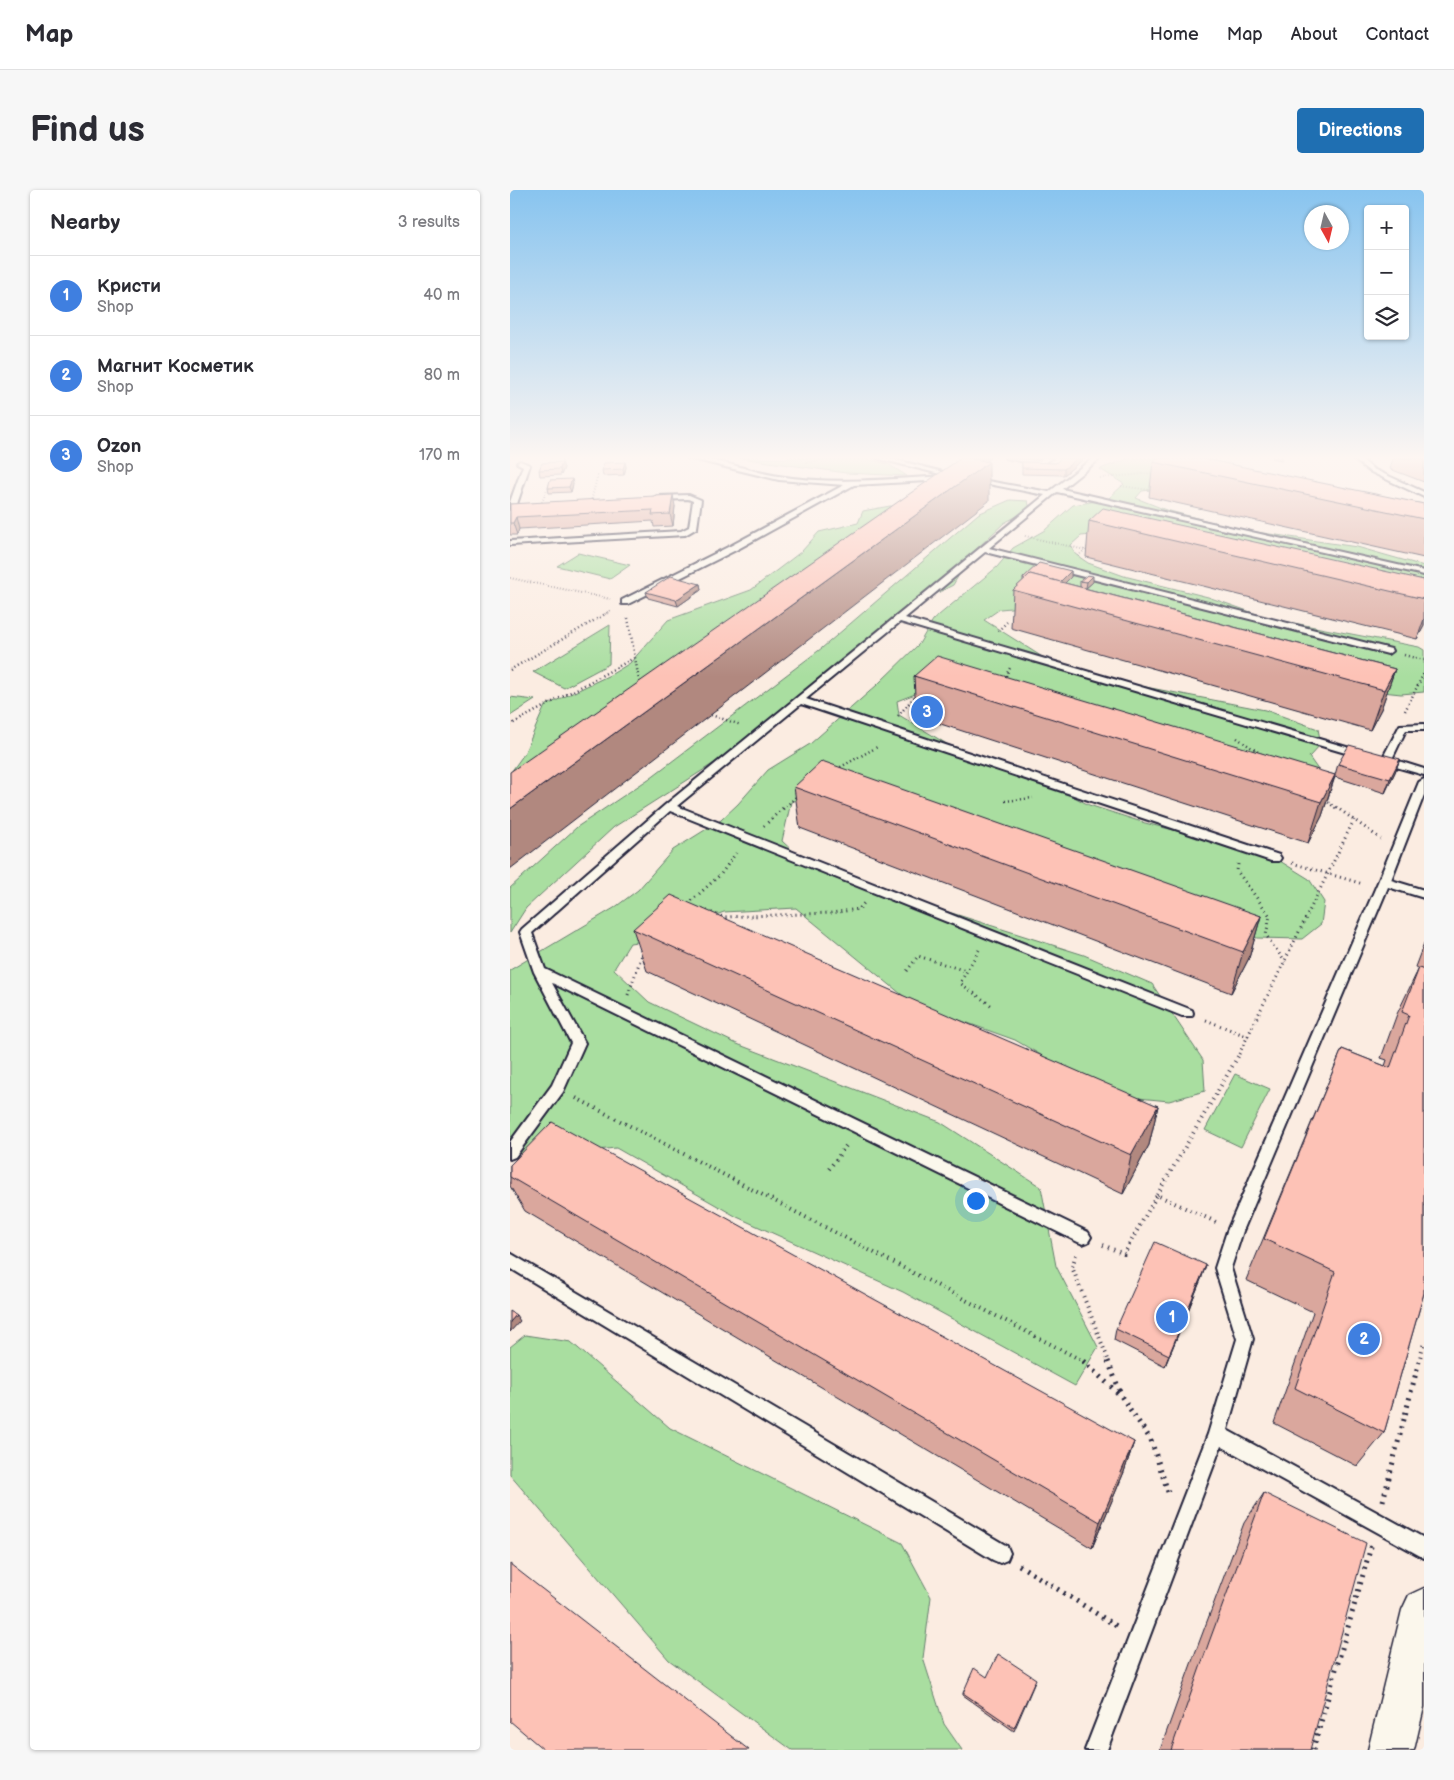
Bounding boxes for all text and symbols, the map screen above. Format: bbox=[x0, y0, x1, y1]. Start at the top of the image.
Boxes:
text: Map bbox=[25, 20, 73, 49]
text: Home bbox=[1150, 24, 1199, 45]
text: Map bbox=[1227, 24, 1263, 45]
text: About bbox=[1291, 24, 1338, 45]
text: Contact bbox=[1366, 24, 1429, 45]
button: Directions bbox=[1297, 108, 1424, 153]
text: Find us bbox=[30, 109, 145, 152]
north arrow bbox=[1304, 205, 1349, 250]
map controls bbox=[1364, 205, 1409, 340]
button: + bbox=[1364, 205, 1409, 250]
text: Nearby bbox=[50, 210, 120, 235]
text: 3 results bbox=[398, 213, 460, 232]
button: − bbox=[1364, 250, 1409, 295]
text: Кристи bbox=[97, 275, 161, 298]
text: 1 bbox=[63, 286, 69, 305]
text: 40 m bbox=[423, 286, 460, 305]
button: layers bbox=[1364, 295, 1409, 340]
text: Shop bbox=[97, 298, 134, 317]
text: Магнит Косметик bbox=[97, 355, 253, 378]
text: 2 bbox=[61, 366, 71, 385]
text: 80 m bbox=[424, 366, 460, 385]
text: Shop bbox=[97, 378, 134, 397]
text: Ozon bbox=[97, 435, 141, 458]
text: 3 bbox=[61, 446, 71, 465]
text: 170 m bbox=[419, 446, 460, 465]
text: Shop bbox=[97, 458, 134, 477]
pin: 3 bbox=[911, 693, 943, 731]
your location bbox=[963, 1188, 989, 1214]
pin: 1 bbox=[1156, 1298, 1188, 1336]
pin: 2 bbox=[1348, 1320, 1380, 1358]

